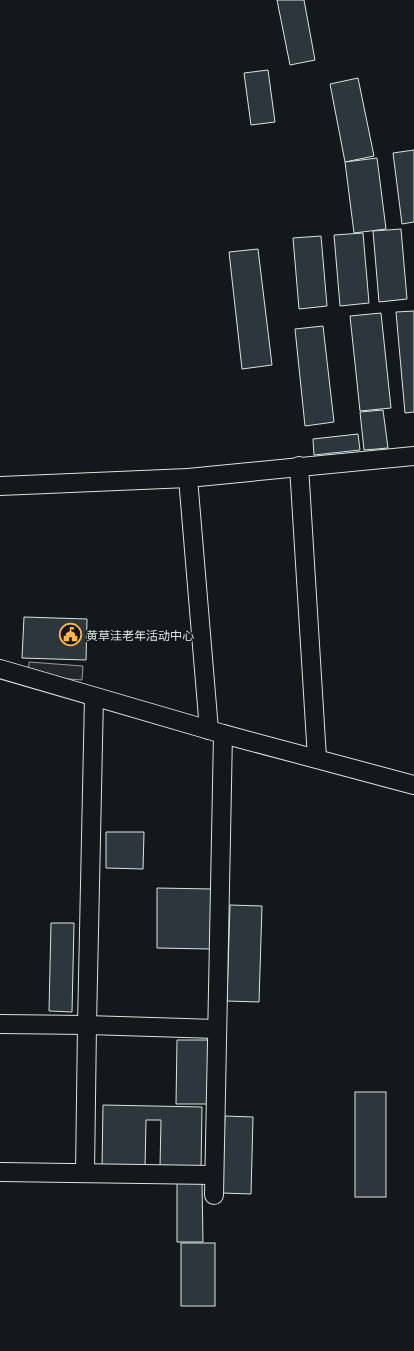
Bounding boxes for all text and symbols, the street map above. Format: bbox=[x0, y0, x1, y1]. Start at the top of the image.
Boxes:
public building icon: 黄草洼老年活动中心 bbox=[58, 622, 84, 648]
place label: 黄草洼老年活动中心 bbox=[86, 626, 194, 644]

